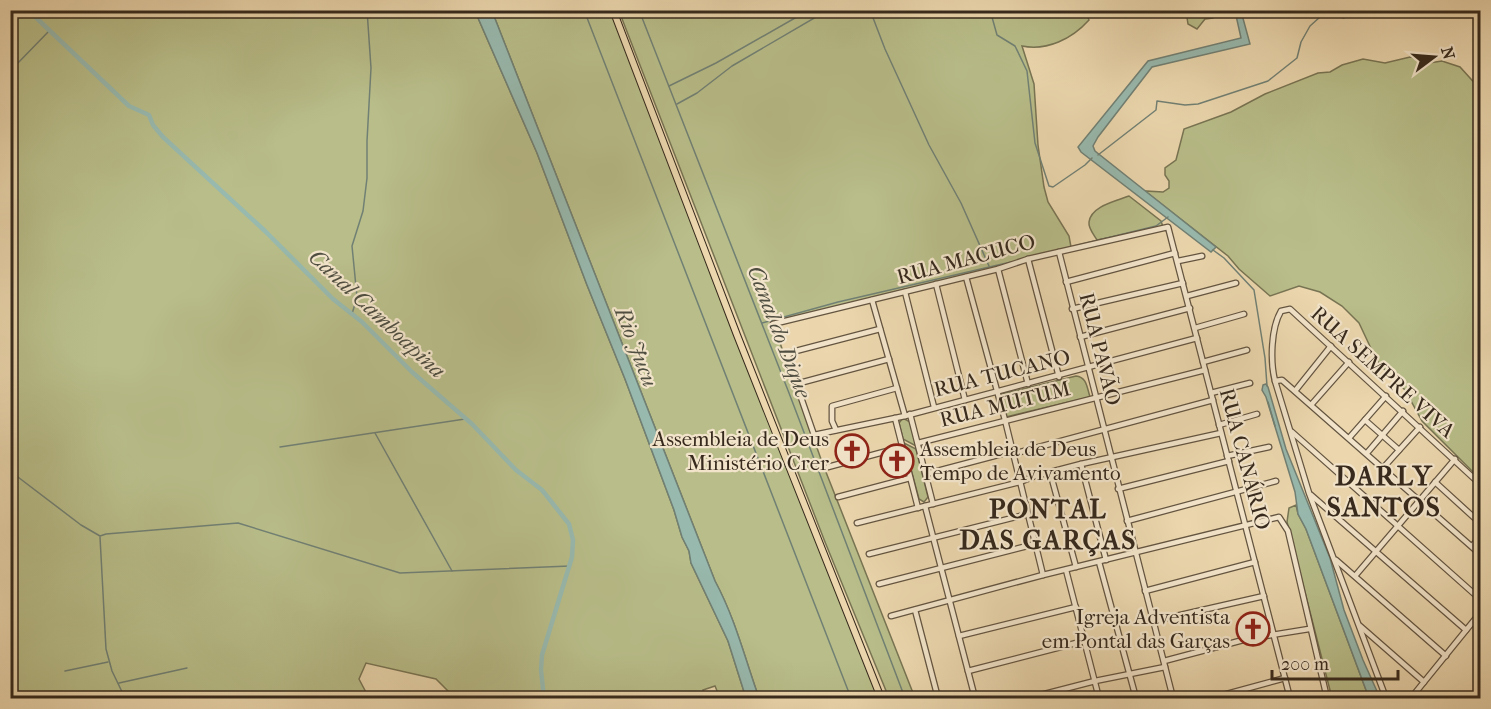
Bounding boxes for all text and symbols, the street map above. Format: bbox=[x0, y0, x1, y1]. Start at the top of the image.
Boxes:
north arrow bbox=[1404, 27, 1464, 87]
text: N bbox=[1437, 45, 1459, 62]
street label: RUA MACUCO bbox=[894, 229, 1038, 289]
water label: Canal Camboapina bbox=[303, 244, 451, 384]
water label: Canal do Dique bbox=[742, 262, 817, 403]
street label: RUA PAVÃO bbox=[1074, 290, 1126, 408]
water label: Rio Jucu bbox=[608, 301, 663, 391]
street label: RUA SEMPRE VIVA bbox=[1306, 301, 1460, 443]
street label: RUA TUCANO bbox=[932, 345, 1072, 401]
street label: RUA MUTUM bbox=[937, 376, 1073, 432]
street label: RUA CANÁRIO bbox=[1215, 386, 1275, 532]
place label: Assembleia de Deus Ministério Crer bbox=[652, 427, 829, 475]
church icon: Assembleia de Deus Ministério Crer bbox=[834, 433, 870, 469]
place label: Assembleia de Deus Tempo de Avivamento bbox=[919, 437, 1121, 485]
church icon: Assembleia de Deus Tempo de Avivamento bbox=[879, 443, 915, 479]
district label: DARLY SANTOS bbox=[1327, 460, 1441, 523]
district label: PONTAL DAS GARÇAS bbox=[959, 493, 1137, 557]
place label: Igreja Adventista em Pontal das Garças bbox=[1042, 605, 1230, 653]
church icon: Igreja Adventista em Pontal das Garças bbox=[1235, 611, 1271, 647]
scale bar bbox=[1272, 643, 1398, 681]
text: 200 m bbox=[1281, 654, 1329, 675]

